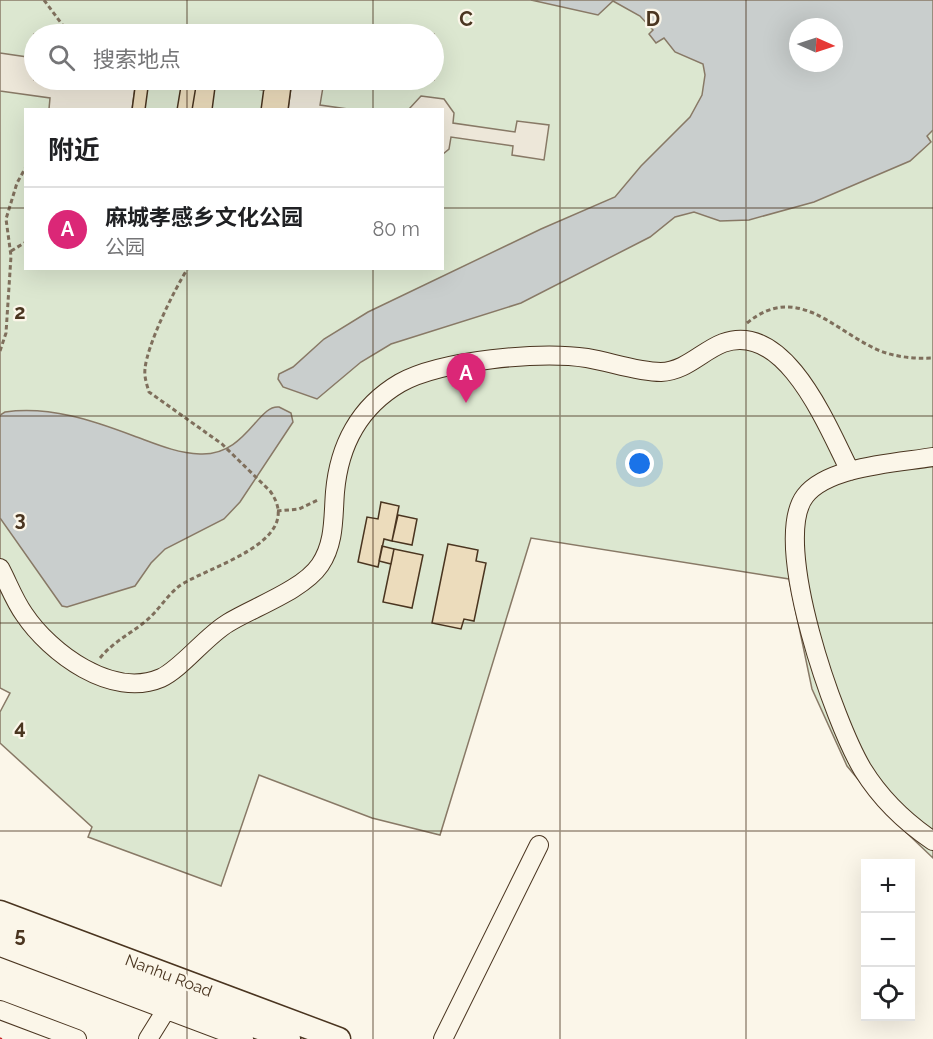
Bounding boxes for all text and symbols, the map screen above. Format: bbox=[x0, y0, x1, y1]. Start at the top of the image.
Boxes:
text: C bbox=[459, 7, 473, 31]
text: D bbox=[646, 7, 660, 31]
north arrow bbox=[789, 18, 843, 72]
search box bbox=[24, 24, 444, 90]
icon: search bbox=[45, 41, 78, 74]
text: 搜索地点 bbox=[93, 46, 181, 72]
text: 附近 bbox=[48, 135, 100, 165]
text: 麻城孝感乡文化公园 bbox=[105, 204, 303, 230]
text: A bbox=[61, 217, 74, 241]
text: 80 m bbox=[372, 217, 420, 241]
text: 公园 bbox=[105, 235, 145, 259]
text: 2 bbox=[14, 300, 26, 324]
pin: A bbox=[446, 354, 486, 403]
your location bbox=[625, 449, 654, 478]
text: 3 bbox=[14, 507, 26, 531]
text: 4 bbox=[14, 715, 26, 739]
map controls bbox=[861, 859, 915, 1021]
button: + bbox=[861, 859, 915, 913]
button: − bbox=[861, 913, 915, 967]
text: 5 bbox=[14, 923, 26, 947]
street label: Nanhu Road bbox=[123, 950, 215, 1001]
button: locate bbox=[861, 967, 915, 1021]

